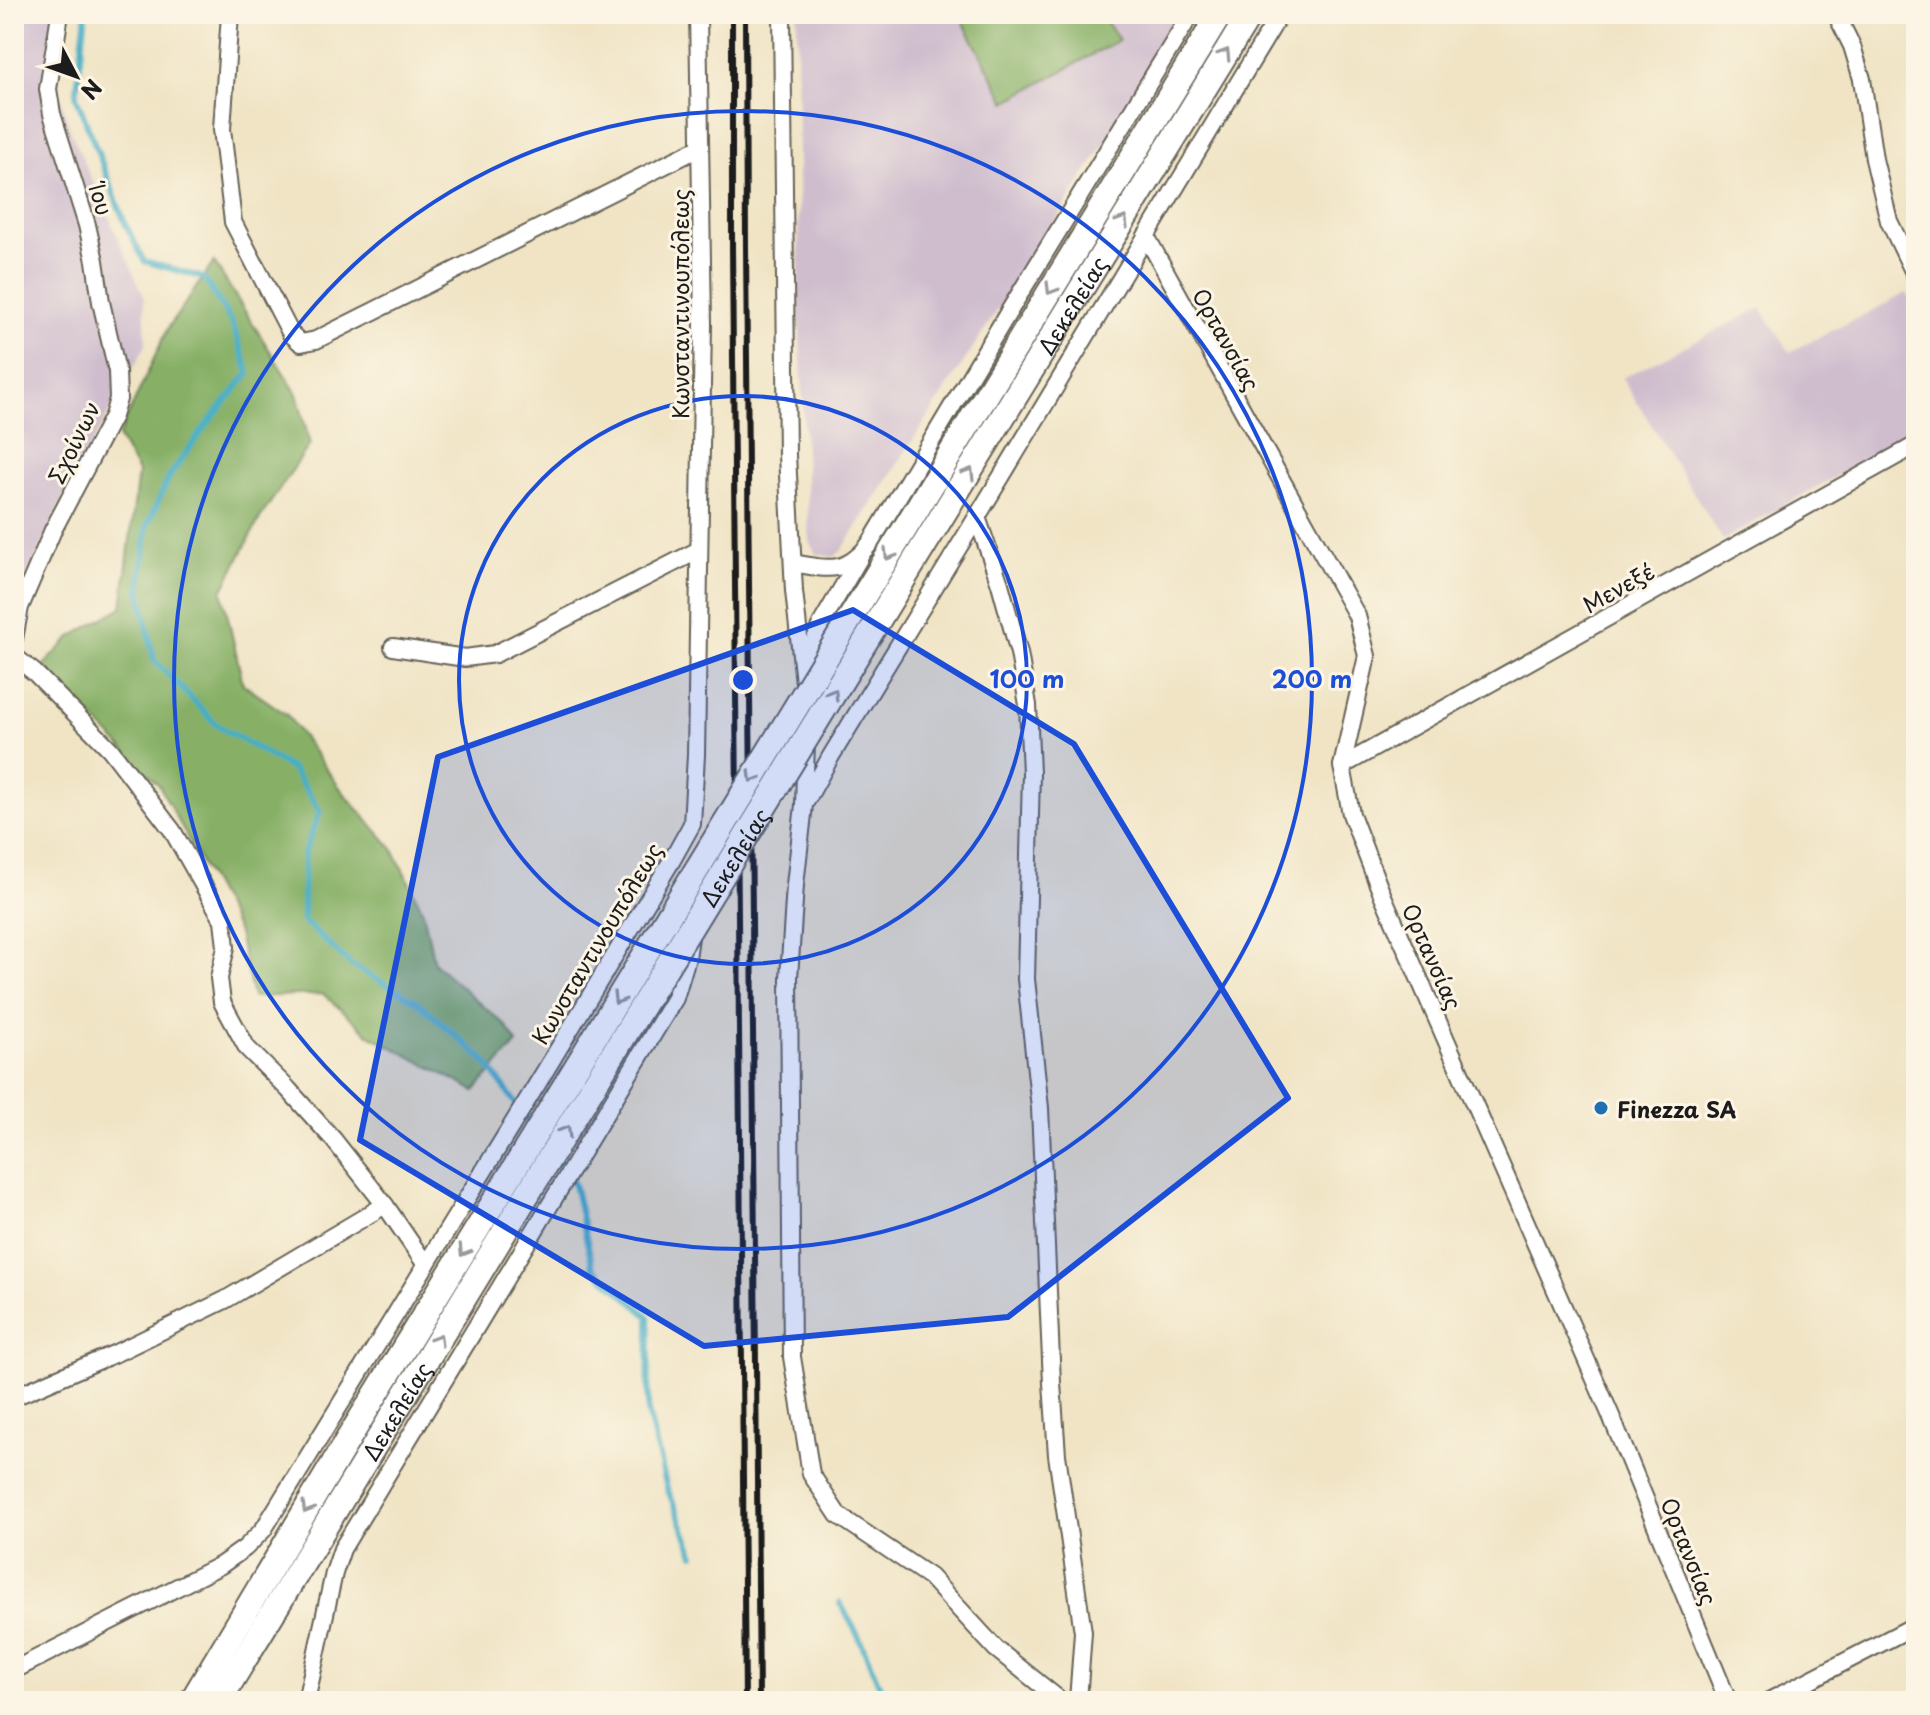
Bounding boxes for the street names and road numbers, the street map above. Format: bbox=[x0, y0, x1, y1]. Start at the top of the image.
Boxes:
street label: Ίου bbox=[81, 176, 122, 219]
street label: Κωνσταντινουπόλεως bbox=[663, 189, 696, 419]
street label: Δεκελείας bbox=[1029, 249, 1114, 360]
street label: Ορτανσίας bbox=[1185, 282, 1269, 396]
street label: Σχοίνων bbox=[39, 395, 107, 489]
street label: Μενεξέ bbox=[1576, 554, 1660, 620]
street label: Δεκελείας bbox=[691, 801, 776, 912]
street label: Κωνσταντινουπόλεως bbox=[523, 836, 669, 1050]
street label: Ορτανσίας bbox=[1395, 898, 1471, 1014]
street label: Δεκελείας bbox=[353, 1355, 438, 1466]
street label: Ορτανσίας bbox=[1654, 1492, 1726, 1610]

